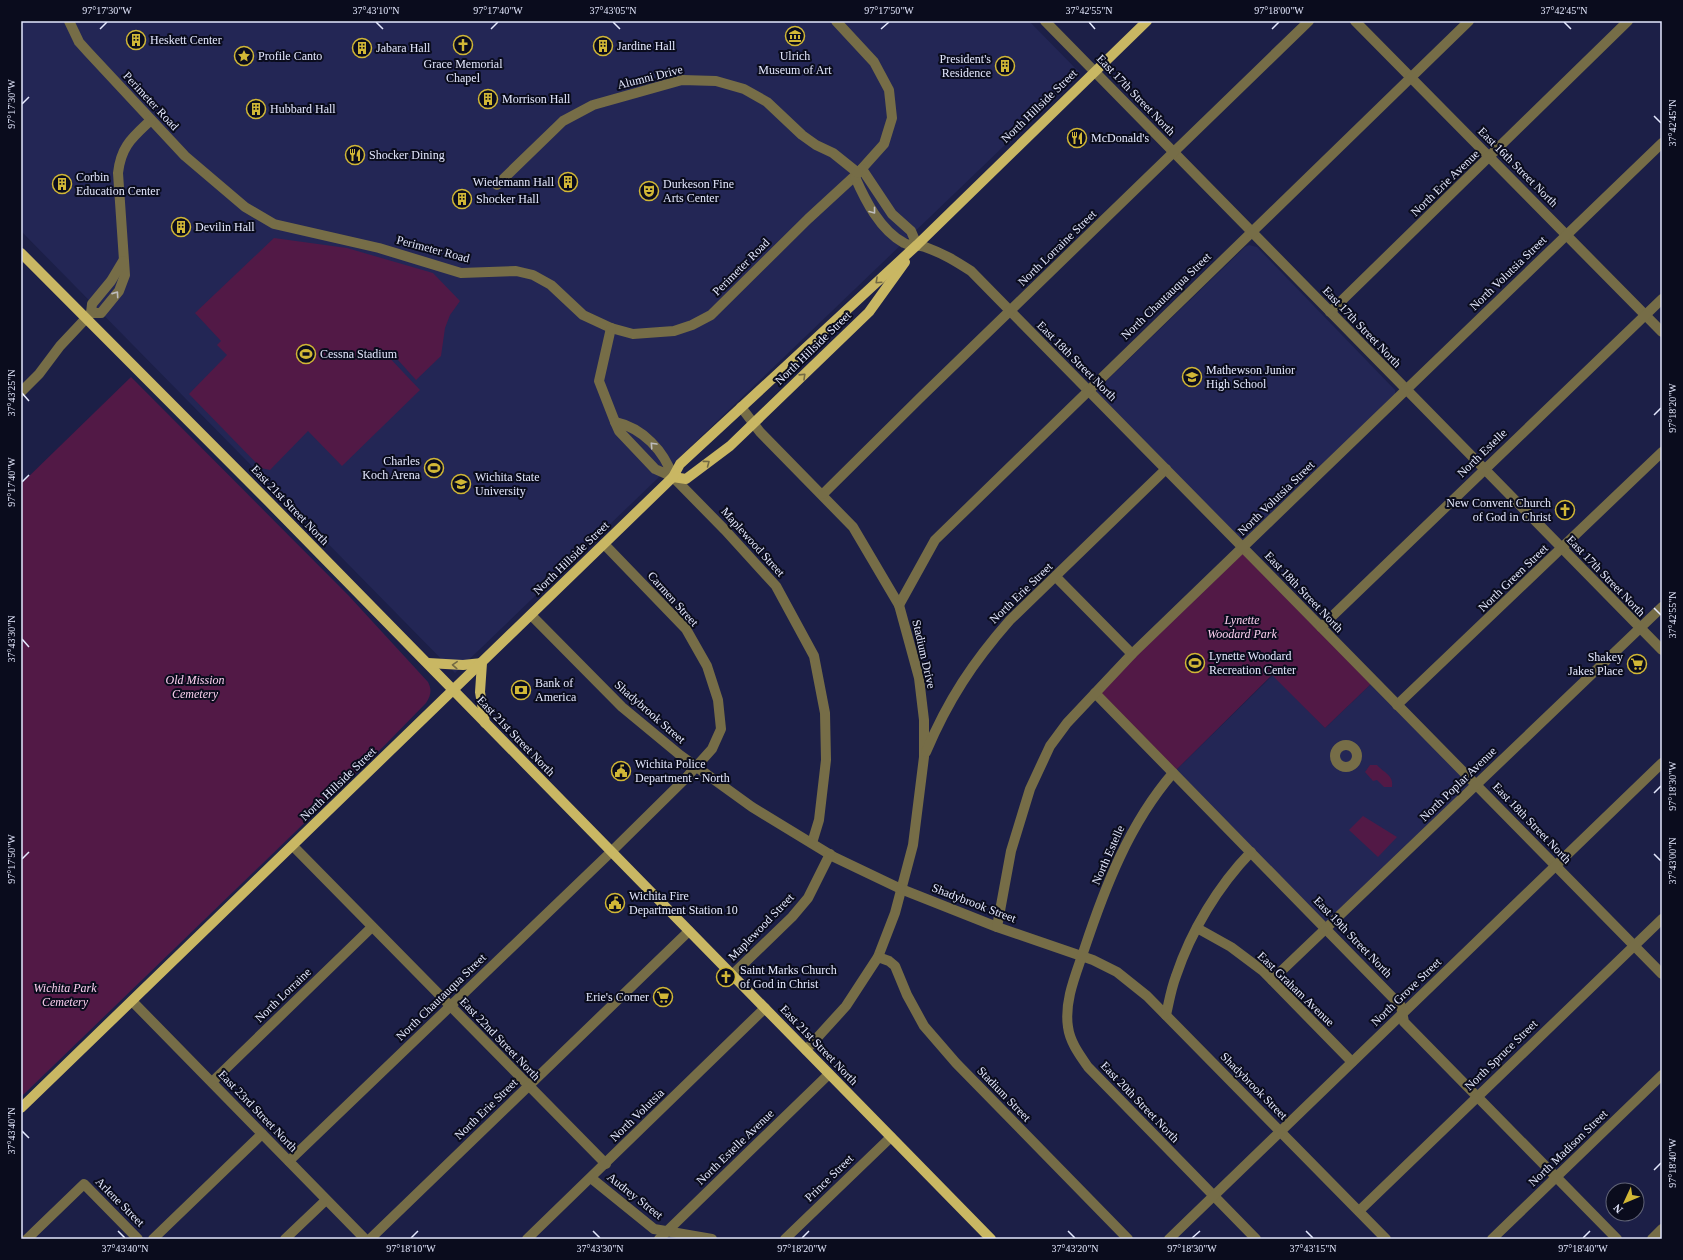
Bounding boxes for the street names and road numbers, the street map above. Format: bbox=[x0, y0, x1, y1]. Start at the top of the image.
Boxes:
street label: East 17th Street North bbox=[1094, 52, 1178, 138]
street label: Alumni Drive bbox=[616, 62, 684, 92]
street label: North Hillside Street bbox=[998, 66, 1080, 146]
street label: Perimeter Road bbox=[120, 69, 182, 133]
street label: East 16th Street North bbox=[1475, 124, 1561, 210]
street label: North Erie Avenue bbox=[1408, 147, 1482, 219]
street label: North Lorraine Street bbox=[1015, 207, 1099, 289]
street label: North Volutsia Street bbox=[1467, 232, 1550, 313]
street label: Perimeter Road bbox=[395, 233, 471, 265]
street label: Perimeter Road bbox=[710, 236, 772, 298]
street label: North Chautauqua Street bbox=[1118, 249, 1214, 342]
street label: East 17th Street North bbox=[1320, 284, 1404, 370]
street label: North Hillside Street bbox=[772, 308, 854, 388]
street label: East 18th Street North bbox=[1034, 318, 1120, 404]
street label: North Estelle bbox=[1454, 426, 1510, 480]
street label: North Volutsia Street bbox=[1235, 457, 1318, 538]
street label: East 21st Street North bbox=[248, 462, 332, 548]
street label: Maplewood Street bbox=[718, 505, 788, 580]
street label: North Hillside Street bbox=[530, 518, 612, 598]
street label: East 17th Street North bbox=[1564, 533, 1648, 619]
street label: North Green Street bbox=[1475, 541, 1551, 615]
street label: East 18th Street North bbox=[1262, 549, 1346, 635]
street label: North Erie Street bbox=[987, 559, 1056, 627]
street label: Carmen Street bbox=[645, 569, 702, 630]
street label: Stadium Drive bbox=[909, 618, 939, 690]
street label: Shadybrook Street bbox=[612, 678, 689, 747]
street label: East 21st Street North bbox=[474, 693, 558, 779]
street label: North Hillside Street bbox=[297, 744, 379, 824]
street label: North Poplar Avenue bbox=[1417, 744, 1499, 824]
street label: East 18th Street North bbox=[1490, 780, 1574, 866]
street label: North Estelle bbox=[1089, 823, 1127, 887]
street label: Shadybrook Street bbox=[930, 881, 1019, 926]
street label: Maplewood Street bbox=[725, 890, 797, 964]
street label: East 19th Street North bbox=[1311, 894, 1395, 980]
street label: East Graham Avenue bbox=[1255, 949, 1337, 1029]
street label: North Chautauqua Street bbox=[393, 950, 489, 1043]
street label: North Grove Street bbox=[1368, 955, 1444, 1029]
street label: North Lorraine bbox=[252, 965, 314, 1025]
street label: East 22nd Street North bbox=[457, 995, 543, 1083]
street label: East 21st Street North bbox=[777, 1002, 861, 1088]
street label: North Spruce Street bbox=[1462, 1016, 1541, 1093]
street label: Shadybrook Street bbox=[1218, 1050, 1291, 1123]
street label: East 20th Street North bbox=[1098, 1059, 1182, 1145]
street label: Stadium Street bbox=[974, 1064, 1034, 1125]
street label: East 23rd Street North bbox=[216, 1067, 300, 1155]
street label: North Erie Street bbox=[452, 1075, 521, 1143]
street label: North Volutsia bbox=[607, 1085, 667, 1144]
street label: North Estelle Avenue bbox=[693, 1106, 777, 1188]
street label: North Madison Street bbox=[1526, 1106, 1611, 1189]
street label: Prince Street bbox=[802, 1151, 857, 1204]
street label: Audrey Street bbox=[604, 1170, 666, 1223]
street label: Arlene Street bbox=[93, 1175, 148, 1230]

